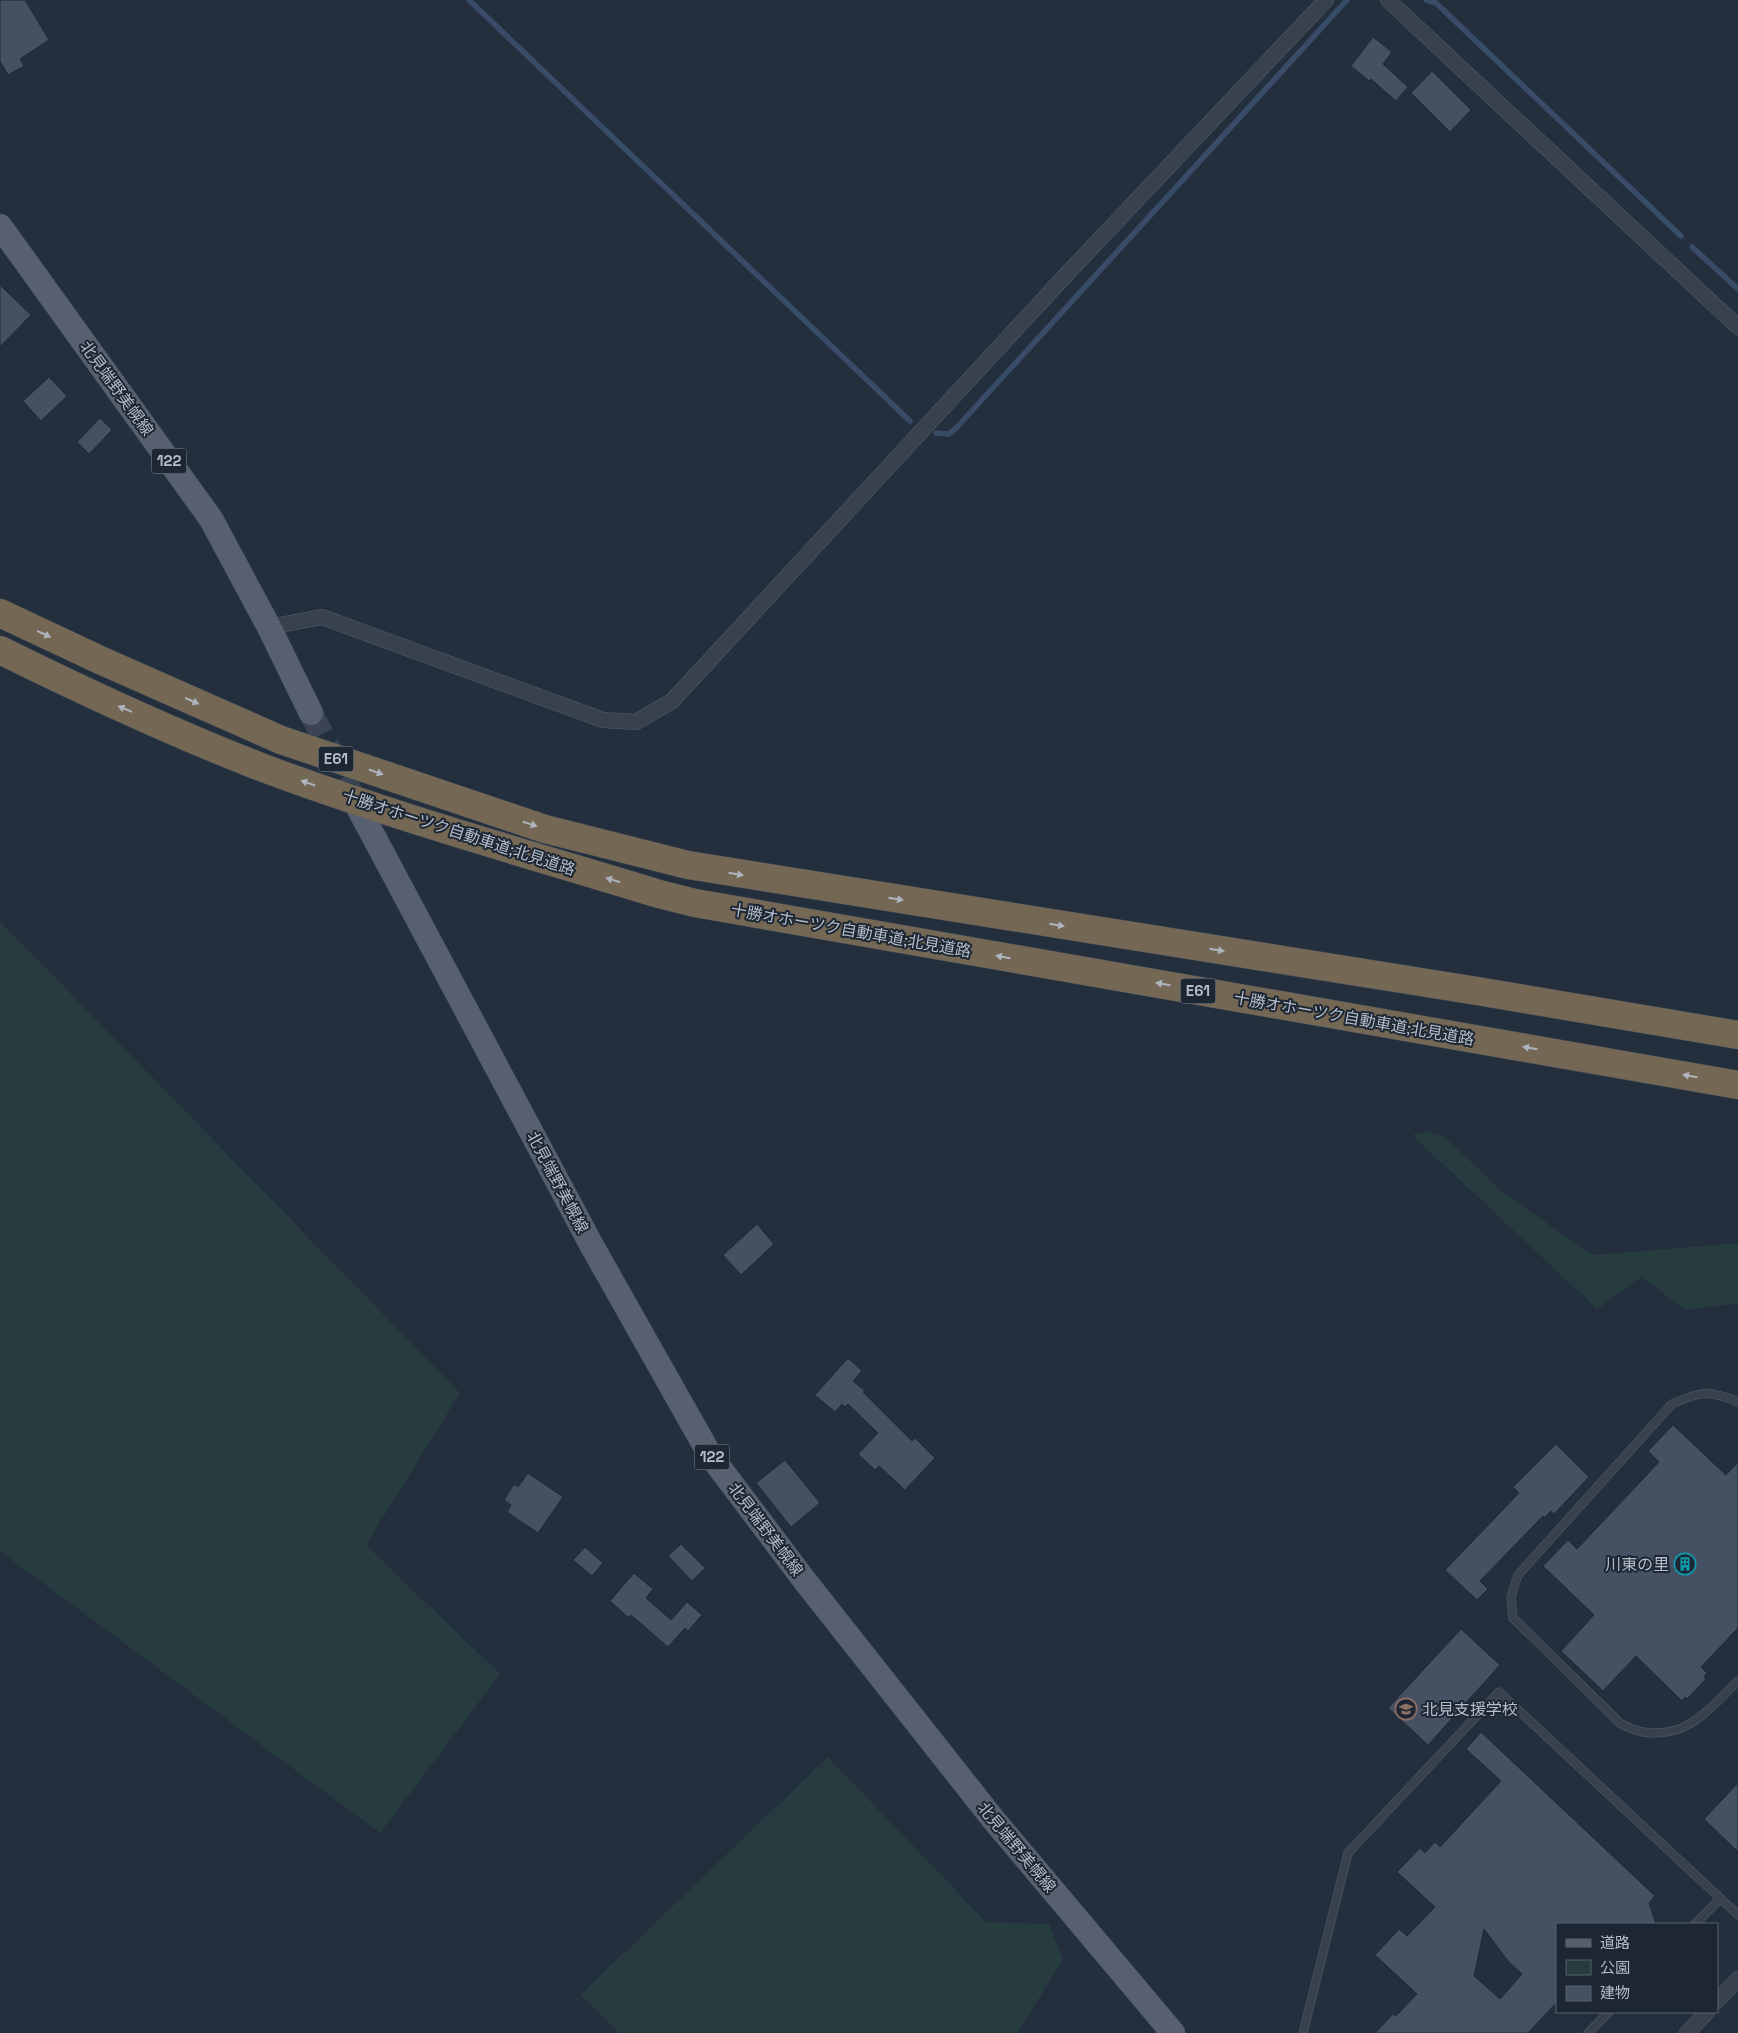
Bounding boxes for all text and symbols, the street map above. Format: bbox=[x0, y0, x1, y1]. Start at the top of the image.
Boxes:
street label: 北見端野美幌線 bbox=[75, 337, 158, 440]
road number: 122 bbox=[152, 448, 186, 474]
one-way arrow bbox=[37, 630, 51, 638]
one-way arrow bbox=[185, 697, 199, 705]
one-way arrow bbox=[118, 705, 132, 713]
road number: E61 bbox=[318, 746, 354, 772]
one-way arrow bbox=[369, 769, 384, 777]
one-way arrow bbox=[300, 779, 315, 787]
street label: 十勝オホーツク自動車道;北見道路 bbox=[340, 785, 578, 880]
one-way arrow bbox=[523, 820, 538, 828]
one-way arrow bbox=[728, 870, 744, 878]
one-way arrow bbox=[605, 875, 620, 883]
one-way arrow bbox=[888, 896, 904, 904]
street label: 十勝オホーツク自動車道;北見道路 bbox=[729, 899, 973, 962]
one-way arrow bbox=[1049, 921, 1065, 929]
one-way arrow bbox=[1209, 946, 1225, 954]
one-way arrow bbox=[994, 952, 1010, 960]
road number: E61 bbox=[1180, 978, 1216, 1004]
one-way arrow bbox=[1155, 980, 1171, 988]
street label: 十勝オホーツク自動車道;北見道路 bbox=[1232, 987, 1476, 1050]
one-way arrow bbox=[1522, 1044, 1538, 1052]
one-way arrow bbox=[1682, 1072, 1698, 1080]
street label: 北見端野美幌線 bbox=[522, 1128, 593, 1237]
road number: 122 bbox=[694, 1444, 730, 1470]
street label: 北見端野美幌線 bbox=[724, 1478, 808, 1580]
building icon: 川東の里 bbox=[1673, 1552, 1697, 1576]
place label: 川東の里 bbox=[1605, 1554, 1669, 1575]
school or university icon: 北見支援学校 bbox=[1394, 1697, 1418, 1721]
place label: 北見支援学校 bbox=[1422, 1699, 1518, 1720]
street label: 北見端野美幌線 bbox=[973, 1798, 1061, 1897]
legend bbox=[1556, 1923, 1718, 2013]
text: 道路 bbox=[1600, 1933, 1630, 1952]
text: 公園 bbox=[1600, 1958, 1630, 1977]
text: 建物 bbox=[1600, 1983, 1630, 2002]

